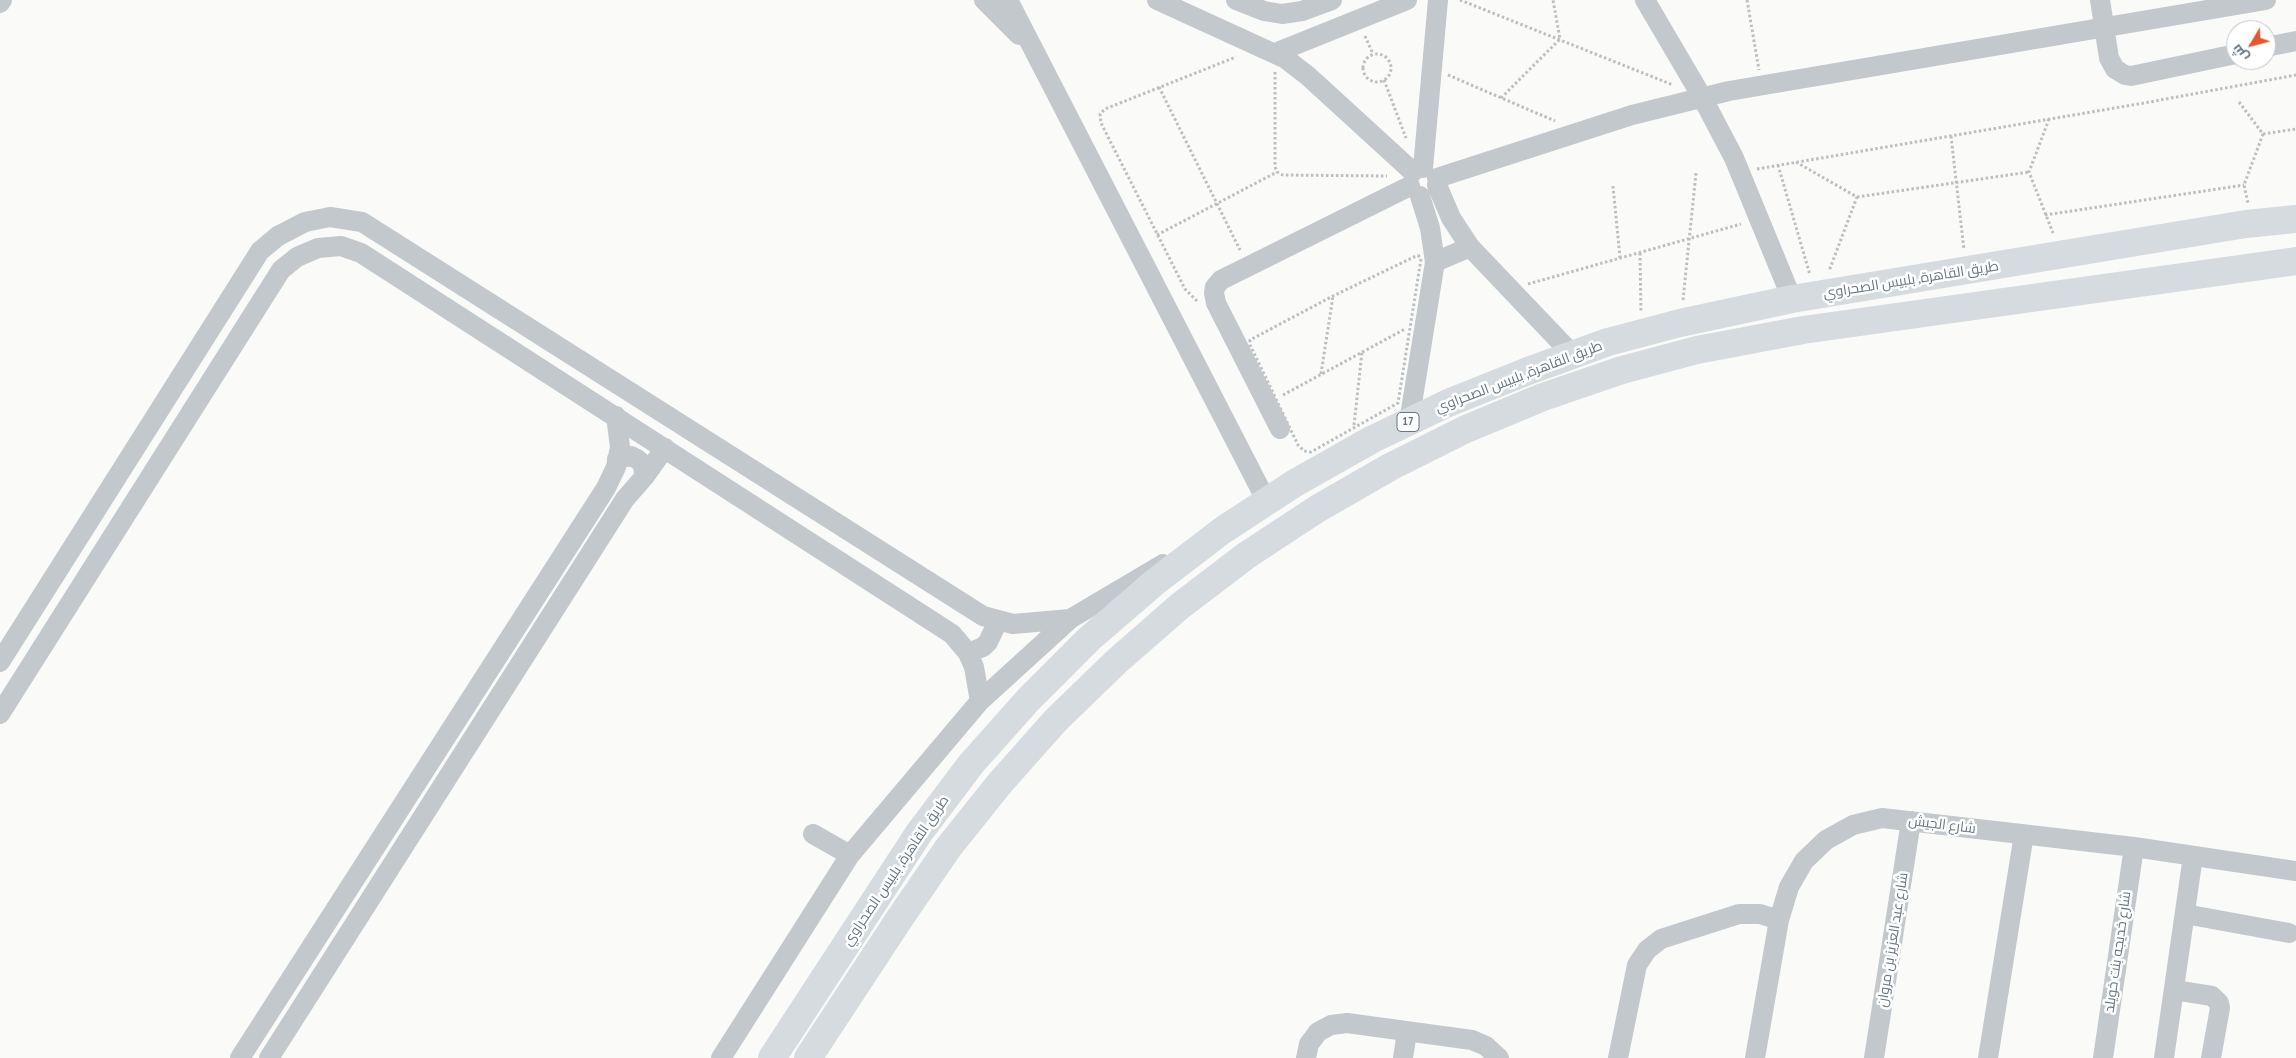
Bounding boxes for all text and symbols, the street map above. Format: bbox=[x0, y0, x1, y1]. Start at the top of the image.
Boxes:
north arrow bbox=[2226, 20, 2276, 70]
text: ش bbox=[2227, 41, 2252, 66]
street label: طريق القاهرة, بلبيس الصحراوي bbox=[1822, 258, 2000, 302]
street label: طريق القاهرة, بلبيس الصحراوي bbox=[1433, 337, 1605, 417]
road number: 17 bbox=[1397, 412, 1419, 432]
street label: طريق القاهرة, بلبيس الصحراوي bbox=[839, 793, 953, 949]
street label: شارع الجيش bbox=[1907, 813, 1977, 837]
street label: شارع عبد العزيز بن مروان bbox=[1874, 871, 1912, 1009]
street label: شارع خديجه بنت خويلد bbox=[2101, 890, 2135, 1014]

